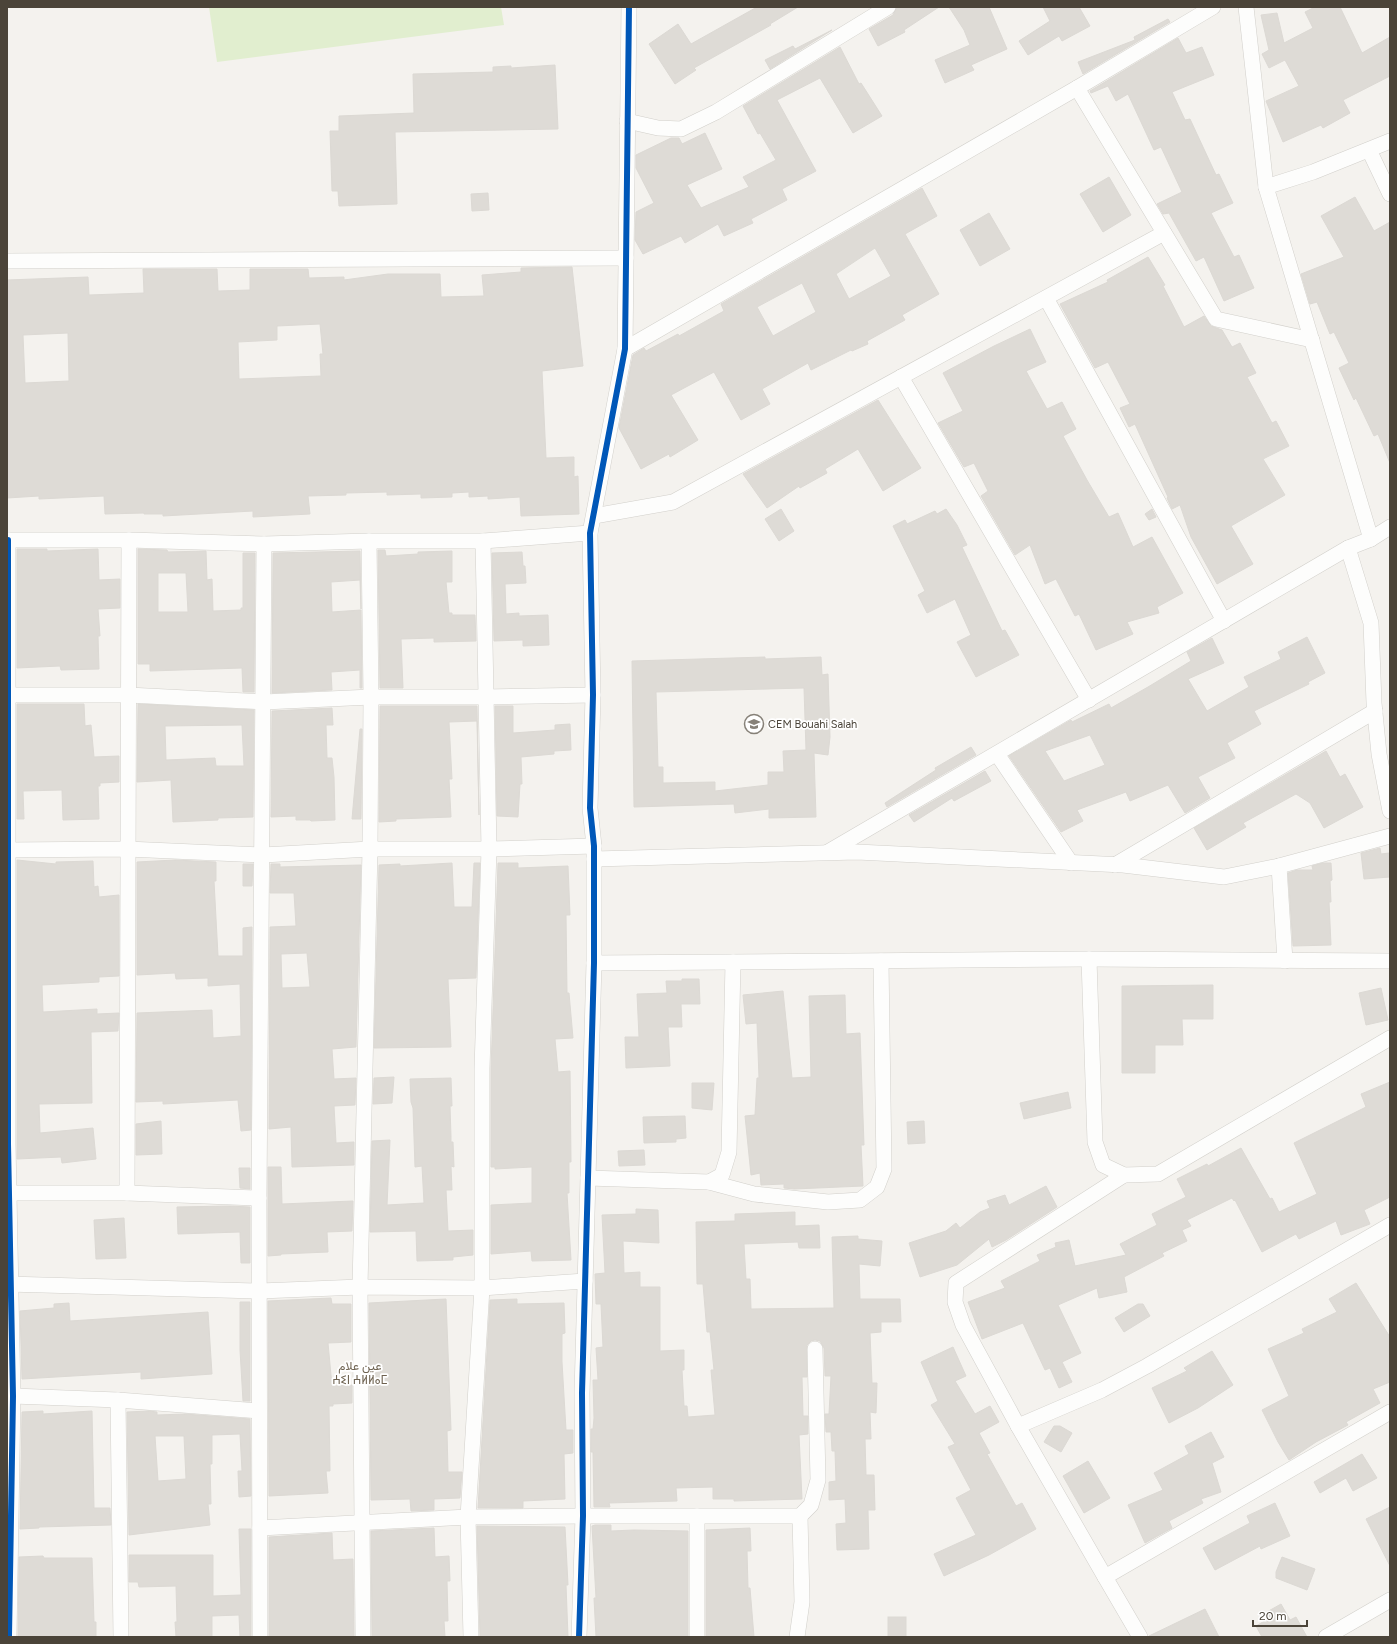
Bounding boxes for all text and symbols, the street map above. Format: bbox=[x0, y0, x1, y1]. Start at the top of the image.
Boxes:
school or university icon: CEM Bouahi Salah bbox=[743, 713, 765, 735]
place label: CEM Bouahi Salah bbox=[768, 718, 857, 731]
district label: عين علام ⵄⵉⵏ ⵄⵍⵍⴰⵎ bbox=[332, 1359, 388, 1387]
scale bar bbox=[1253, 1602, 1307, 1628]
text: 20 m bbox=[1259, 1609, 1287, 1623]

